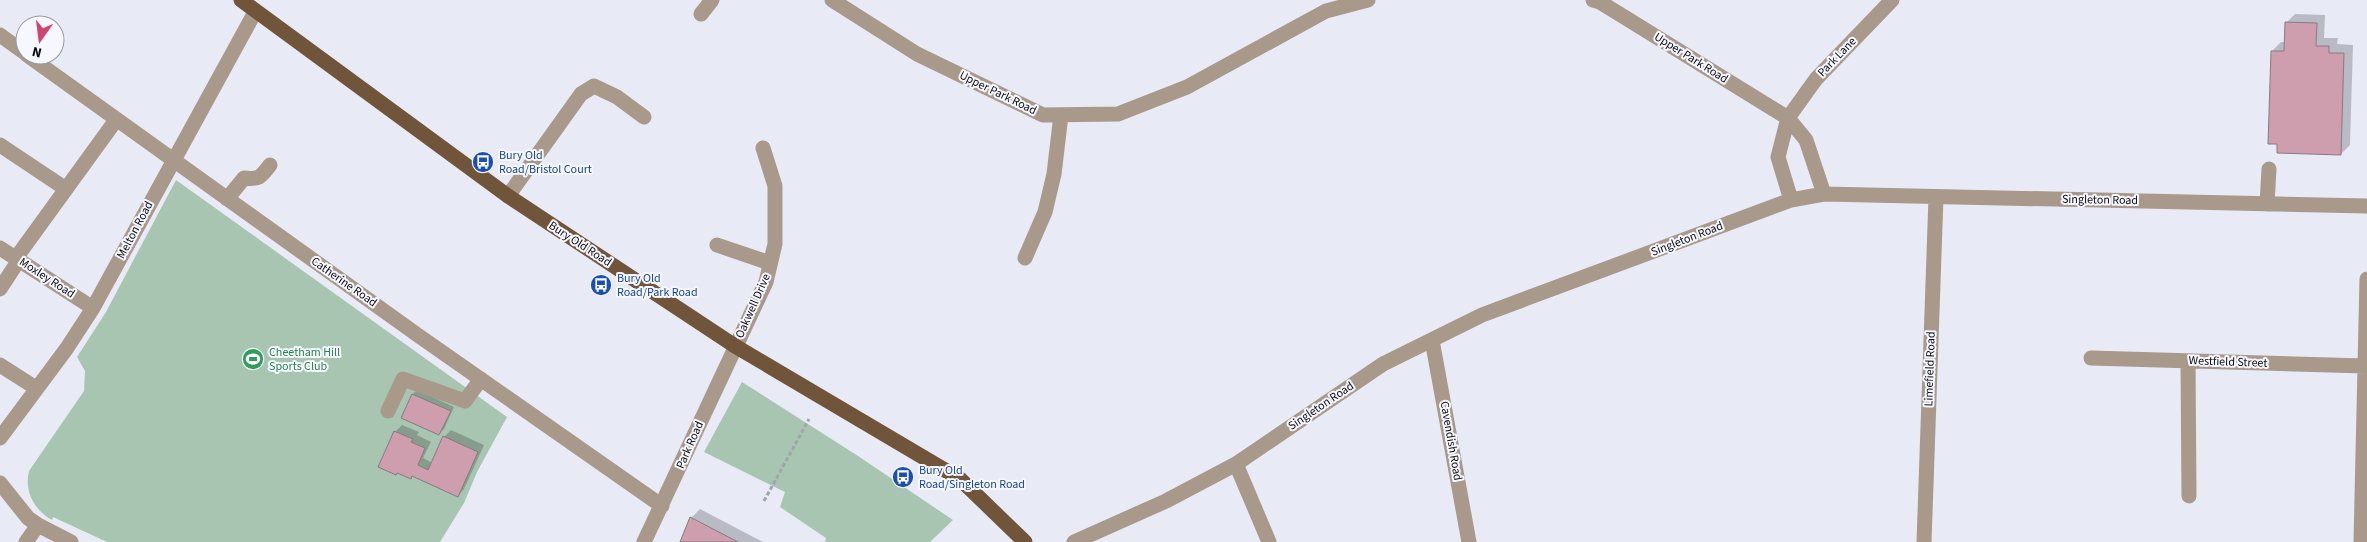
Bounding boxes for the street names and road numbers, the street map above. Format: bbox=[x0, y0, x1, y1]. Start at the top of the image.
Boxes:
street label: Upper Park Road bbox=[1651, 28, 1731, 88]
street label: Park Lane bbox=[1814, 33, 1860, 81]
street label: Upper Park Road bbox=[956, 67, 1040, 119]
street label: Singleton Road bbox=[2062, 191, 2138, 209]
street label: Melton Road bbox=[113, 198, 157, 262]
street label: Bury Old Road bbox=[545, 217, 615, 271]
street label: Singleton Road bbox=[1648, 217, 1726, 261]
street label: Catherine Road bbox=[308, 253, 380, 311]
street label: Moxley Road bbox=[16, 254, 78, 302]
street label: Oakwell Drive bbox=[731, 271, 775, 341]
street label: Limefield Road bbox=[1920, 331, 1940, 407]
street label: Westfield Street bbox=[2188, 352, 2268, 372]
street label: Singleton Road bbox=[1285, 378, 1357, 434]
street label: Cavendish Road bbox=[1436, 400, 1466, 482]
street label: Park Road bbox=[672, 418, 708, 472]

